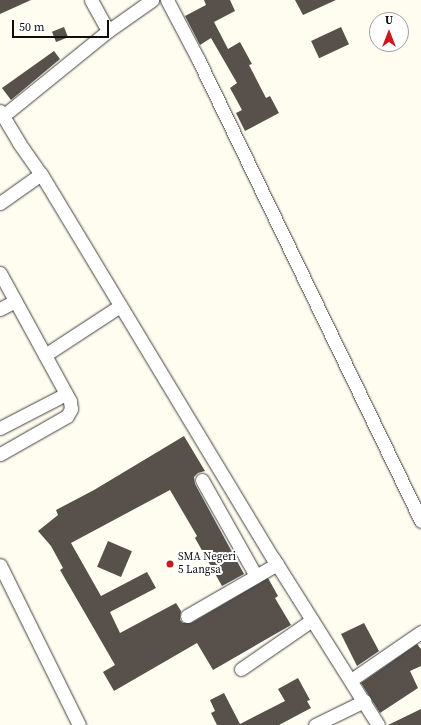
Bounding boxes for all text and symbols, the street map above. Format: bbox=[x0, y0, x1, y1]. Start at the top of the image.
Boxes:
scale bar bbox=[14, 12, 111, 38]
north arrow bbox=[369, 12, 409, 52]
text: U bbox=[385, 13, 393, 28]
text: 50 m bbox=[19, 19, 45, 35]
place label: SMA Negeri 5 Langsa bbox=[178, 551, 236, 577]
marker: SMA Negeri 5 Langsa bbox=[165, 559, 175, 569]

